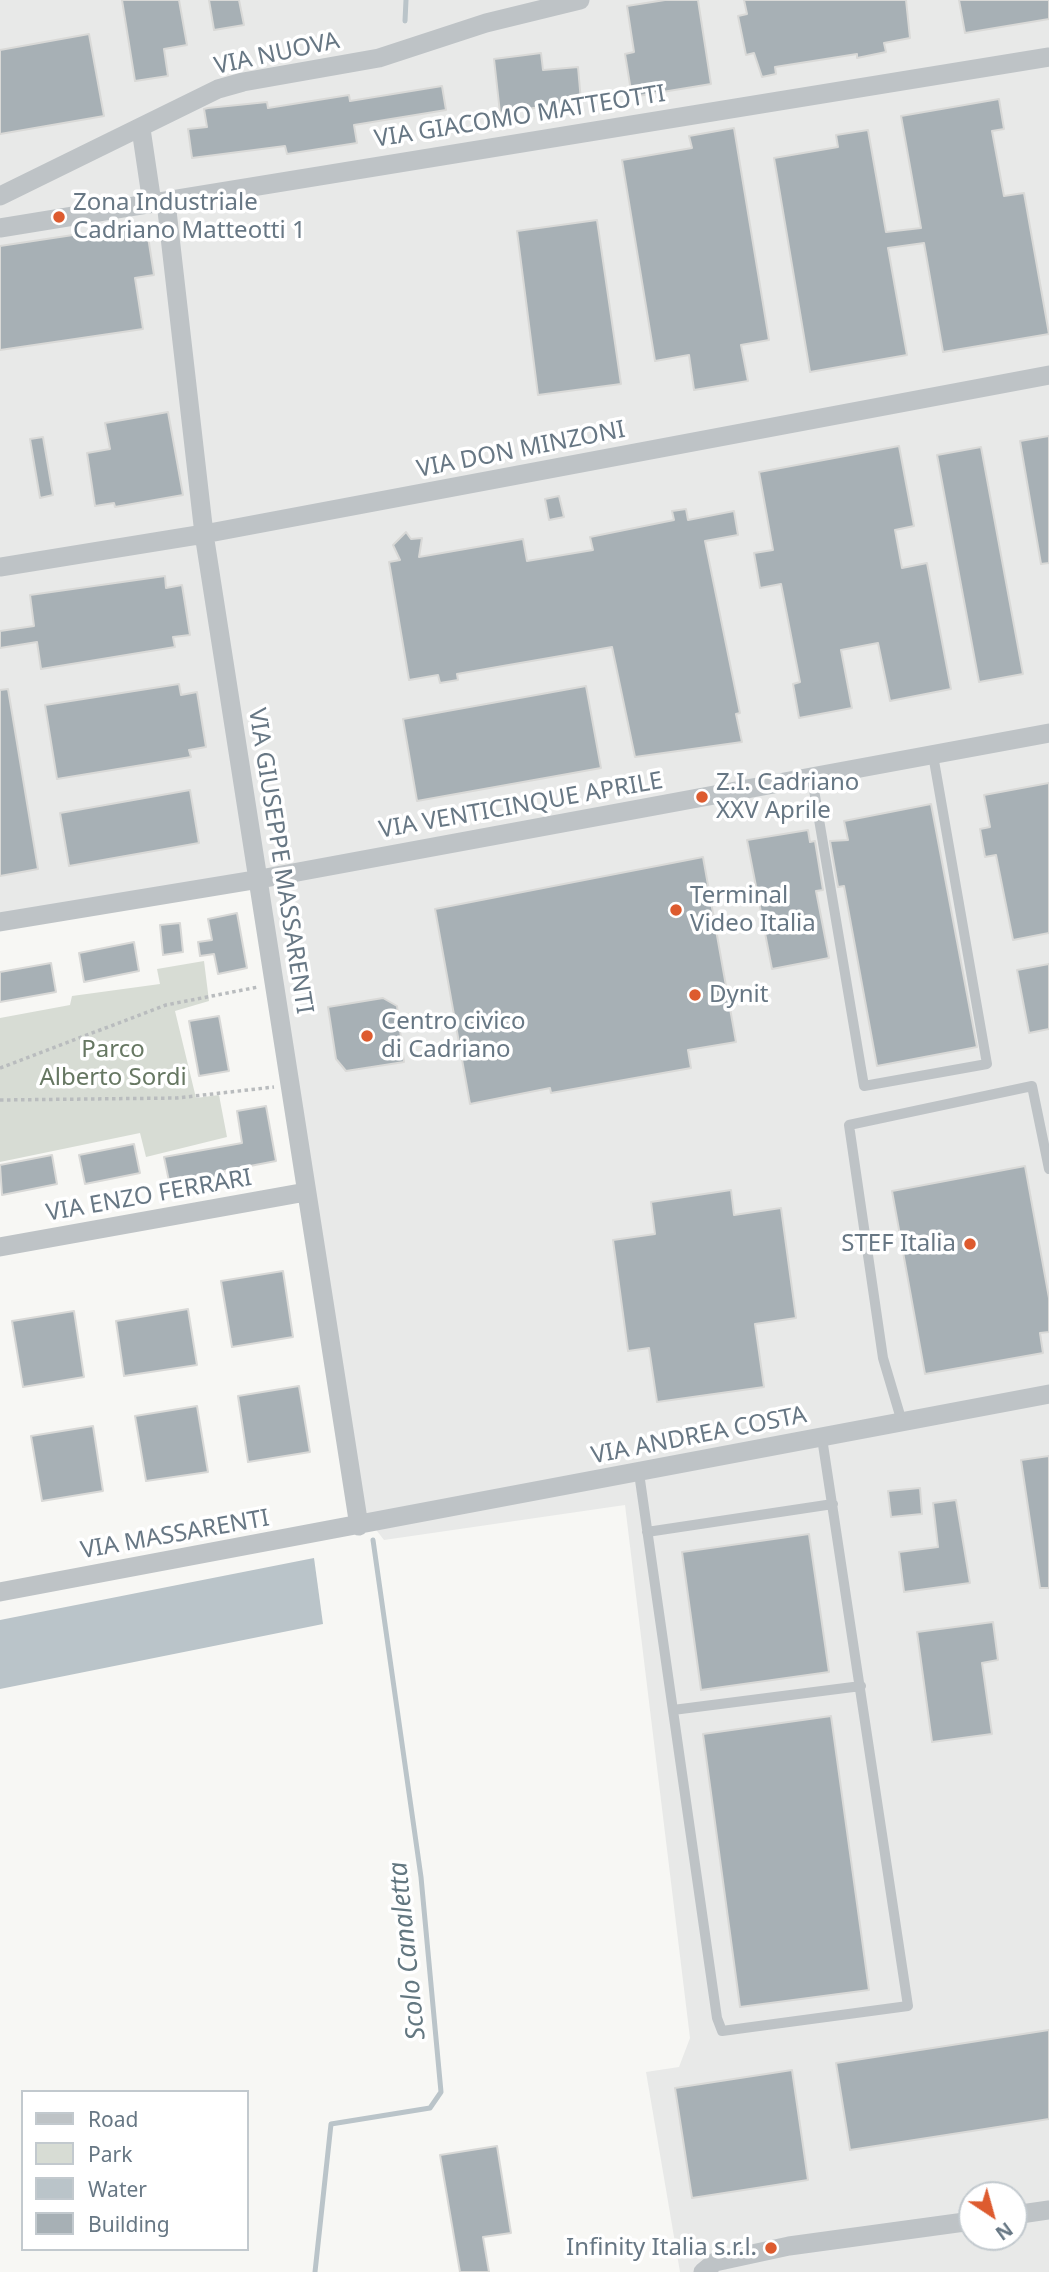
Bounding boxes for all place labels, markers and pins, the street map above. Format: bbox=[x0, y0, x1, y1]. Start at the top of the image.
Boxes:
place label: Zona Industriale Cadriano Matteotti 1 bbox=[73, 189, 306, 245]
marker: Zona Industriale Cadriano Matteotti 1 bbox=[51, 209, 67, 225]
place label: Z.I. Cadriano XXV Aprile bbox=[716, 769, 859, 825]
marker: Z.I. Cadriano XXV Aprile bbox=[694, 789, 710, 805]
place label: Terminal Video Italia bbox=[690, 882, 816, 938]
marker: Terminal Video Italia bbox=[668, 902, 684, 918]
place label: Dynit bbox=[709, 981, 768, 1009]
marker: Dynit bbox=[687, 987, 703, 1003]
place label: Centro civico di Cadriano bbox=[381, 1008, 526, 1064]
marker: Centro civico di Cadriano bbox=[359, 1028, 375, 1044]
place label: STEF Italia bbox=[841, 1230, 956, 1258]
marker: STEF Italia bbox=[962, 1236, 978, 1252]
place label: Infinity Italia s.r.l. bbox=[566, 2234, 757, 2262]
marker: Infinity Italia s.r.l. bbox=[763, 2240, 779, 2256]

